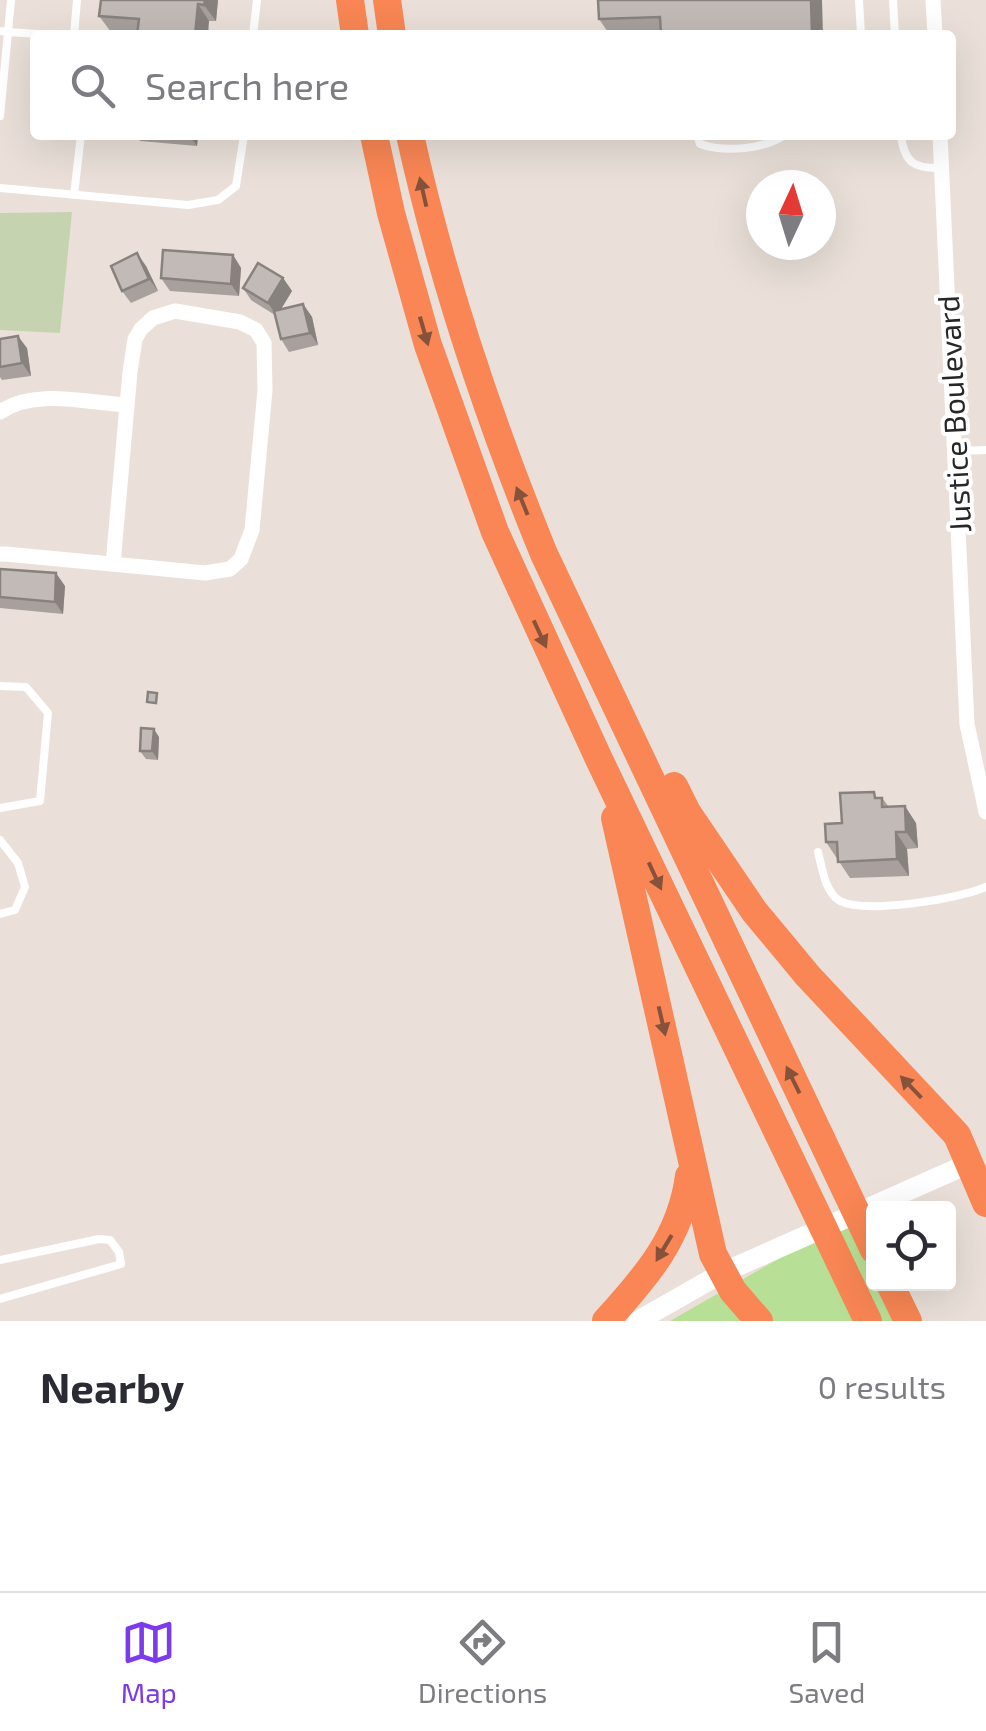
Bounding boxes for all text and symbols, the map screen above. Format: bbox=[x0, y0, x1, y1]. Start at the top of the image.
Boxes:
search box bbox=[30, 30, 956, 140]
icon: search bbox=[65, 58, 120, 113]
text: Search here bbox=[145, 62, 349, 108]
north arrow bbox=[746, 170, 836, 260]
one-way arrow bbox=[415, 176, 430, 207]
street label: Justice Boulevard bbox=[929, 294, 977, 534]
one-way arrow bbox=[417, 316, 432, 347]
one-way arrow bbox=[514, 486, 530, 515]
one-way arrow bbox=[532, 620, 549, 649]
one-way arrow bbox=[647, 862, 664, 891]
one-way arrow bbox=[655, 1006, 671, 1037]
one-way arrow bbox=[784, 1066, 801, 1095]
one-way arrow bbox=[900, 1075, 923, 1099]
map controls bbox=[866, 1201, 956, 1291]
button: locate bbox=[866, 1201, 956, 1291]
one-way arrow bbox=[656, 1234, 674, 1262]
text: Nearby bbox=[40, 1361, 184, 1411]
text: 0 results bbox=[818, 1367, 946, 1405]
tab: Map bbox=[121, 1615, 177, 1709]
tab: Directions bbox=[418, 1615, 547, 1709]
tab: Saved bbox=[789, 1615, 865, 1709]

